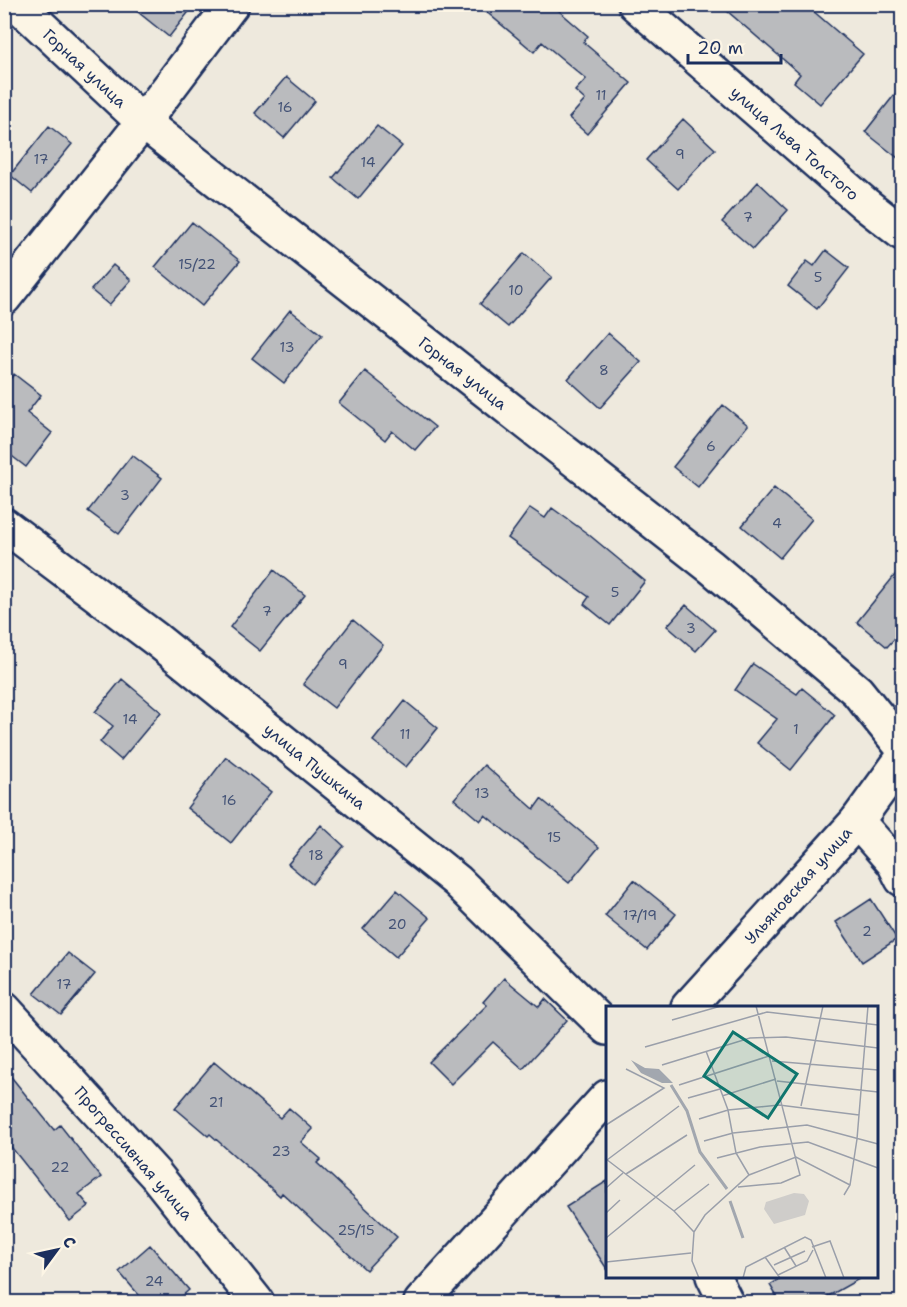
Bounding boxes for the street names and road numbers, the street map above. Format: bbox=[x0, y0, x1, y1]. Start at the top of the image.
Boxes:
street label: Горная улица bbox=[38, 24, 131, 113]
street label: улица Льва Толстого bbox=[726, 82, 863, 205]
street label: Горная улица bbox=[414, 332, 511, 415]
street label: улица Пушкина bbox=[259, 719, 370, 814]
street label: Ульяновская улица bbox=[740, 822, 857, 948]
street label: Прогрессивная улица bbox=[70, 1082, 198, 1225]

